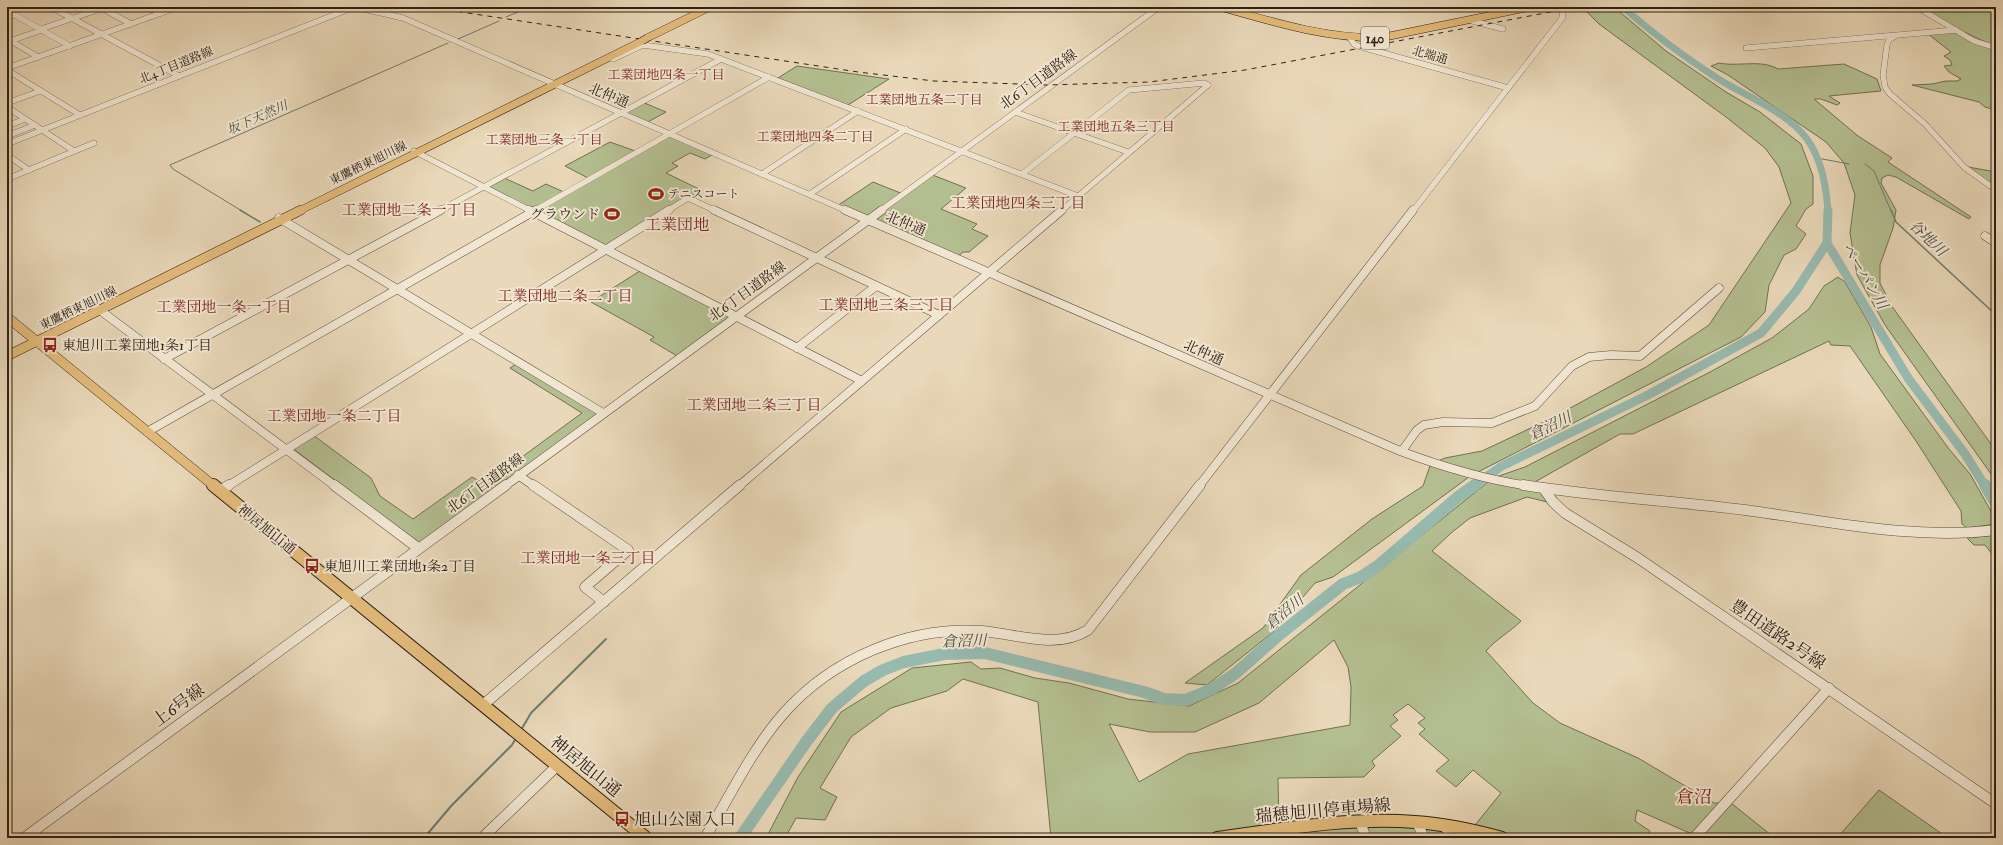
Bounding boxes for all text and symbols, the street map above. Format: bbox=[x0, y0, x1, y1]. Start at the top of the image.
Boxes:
road number: 140 bbox=[1361, 27, 1389, 49]
street label: 北端通 bbox=[1410, 43, 1449, 68]
street label: 北4丁目道路線 bbox=[137, 44, 215, 87]
street label: 北6丁目道路線 bbox=[996, 46, 1080, 113]
district label: 工業団地四条一丁目 bbox=[607, 67, 725, 83]
street label: 北仲通 bbox=[586, 79, 631, 111]
district label: 工業団地五条二丁目 bbox=[865, 92, 983, 108]
water label: 坂下天然川 bbox=[224, 97, 292, 138]
district label: 工業団地五条三丁目 bbox=[1057, 119, 1175, 135]
district label: 工業団地四条二丁目 bbox=[756, 129, 874, 145]
district label: 工業団地三条一丁目 bbox=[485, 132, 603, 148]
street label: 東鷹栖東旭川線 bbox=[327, 138, 409, 189]
sports icon: テニスコート bbox=[647, 185, 665, 203]
place label: テニスコート bbox=[668, 187, 740, 202]
district label: 工業団地四条三丁目 bbox=[950, 194, 1086, 213]
district label: 工業団地二条一丁目 bbox=[341, 201, 477, 220]
sports icon: グラウンド bbox=[603, 205, 621, 223]
place label: グラウンド bbox=[530, 206, 600, 223]
street label: 北仲通 bbox=[883, 207, 928, 239]
district label: 工業団地 bbox=[645, 215, 709, 235]
water label: 谷地川 bbox=[1905, 216, 1952, 262]
water label: ペーパン川 bbox=[1837, 240, 1893, 315]
street label: 北6丁目道路線 bbox=[705, 258, 789, 325]
street label: 東鷹栖東旭川線 bbox=[37, 283, 119, 334]
district label: 工業団地二条二丁目 bbox=[497, 287, 633, 306]
district label: 工業団地三条三丁目 bbox=[818, 296, 954, 315]
district label: 工業団地一条一丁目 bbox=[156, 298, 292, 317]
bus stop icon: 東旭川工業団地1条1丁目 bbox=[41, 336, 59, 354]
street label: 北仲通 bbox=[1181, 336, 1226, 369]
place label: 東旭川工業団地1条1丁目 bbox=[62, 337, 212, 354]
district label: 工業団地二条三丁目 bbox=[686, 396, 822, 415]
district label: 工業団地一条二丁目 bbox=[266, 407, 402, 426]
water label: 倉沼川 bbox=[1526, 407, 1576, 445]
street label: 北6丁目道路線 bbox=[443, 450, 527, 517]
street label: 神居旭山通 bbox=[234, 501, 299, 558]
district label: 工業団地一条三丁目 bbox=[520, 549, 656, 568]
bus stop icon: 東旭川工業団地1条2丁目 bbox=[303, 557, 321, 575]
place label: 東旭川工業団地1条2丁目 bbox=[324, 558, 476, 575]
water label: 倉沼川 bbox=[1261, 590, 1309, 634]
street label: 豊田道路2号線 bbox=[1726, 595, 1829, 674]
water label: 倉沼川 bbox=[941, 631, 989, 652]
street label: 上6号線 bbox=[148, 679, 209, 731]
street label: 神居旭山通 bbox=[546, 731, 625, 801]
district label: 倉沼 bbox=[1676, 786, 1712, 809]
street label: 瑞穂旭川停車場線 bbox=[1254, 794, 1392, 827]
place label: 旭山公園入口 bbox=[634, 809, 736, 830]
bus stop icon: 旭山公園入口 bbox=[613, 810, 631, 828]

